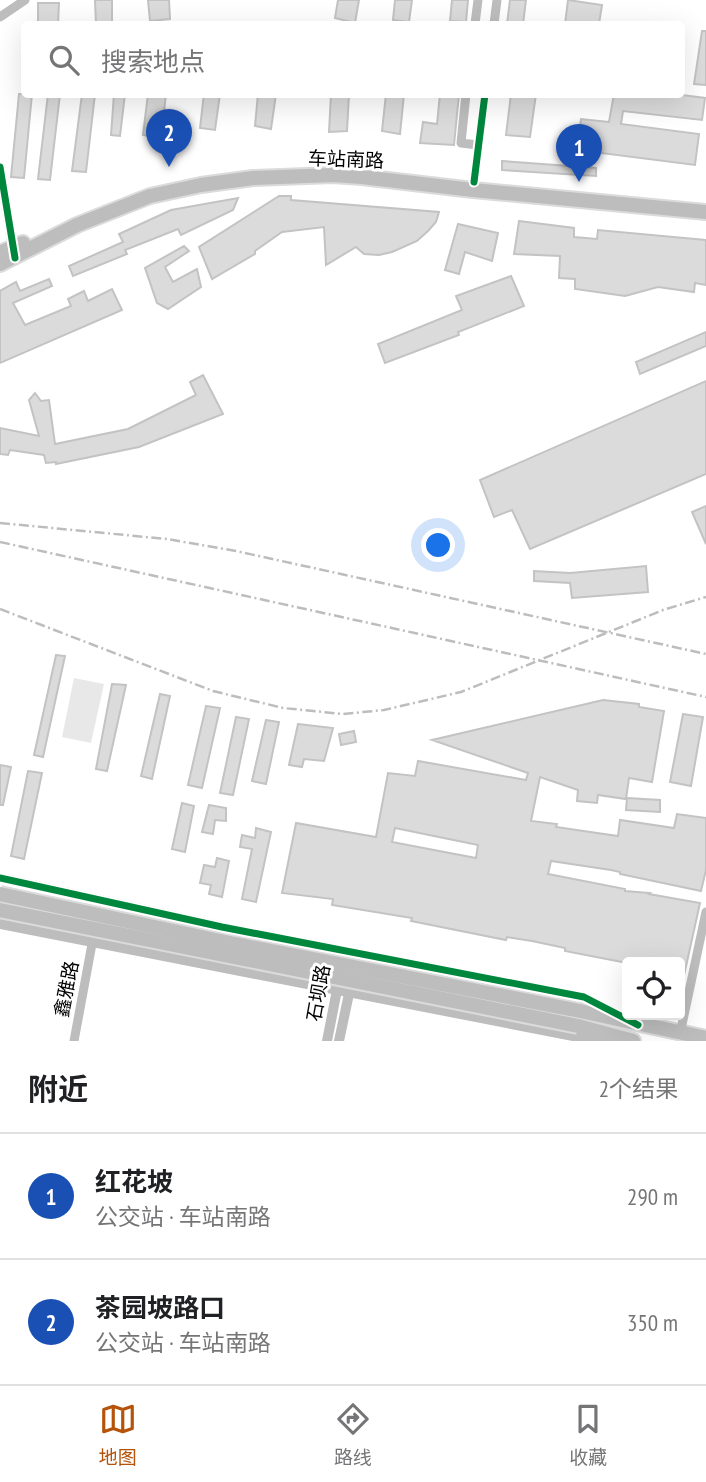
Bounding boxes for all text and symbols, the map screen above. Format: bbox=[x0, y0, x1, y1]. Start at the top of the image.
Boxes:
search box bbox=[21, 21, 685, 98]
icon: search bbox=[45, 41, 83, 79]
text: 搜索地点 bbox=[101, 45, 205, 78]
pin: 2 bbox=[146, 109, 192, 167]
pin: 1 bbox=[556, 124, 602, 182]
street label: 车站南路 bbox=[308, 146, 384, 172]
your location bbox=[421, 528, 455, 562]
map controls bbox=[622, 957, 685, 1020]
button: locate bbox=[622, 957, 685, 1020]
street label: 鑫雅路 bbox=[49, 959, 83, 1019]
street label: 石坝路 bbox=[301, 963, 335, 1023]
text: 附近 bbox=[28, 1069, 88, 1108]
text: 2个结果 bbox=[599, 1074, 678, 1103]
text: 红花坡 bbox=[95, 1165, 173, 1198]
text: 1 bbox=[46, 1182, 57, 1211]
text: 290 m bbox=[627, 1182, 678, 1211]
text: 公交站 · 车站南路 bbox=[95, 1202, 271, 1231]
text: 茶园坡路口 bbox=[95, 1291, 225, 1324]
text: 2 bbox=[46, 1308, 57, 1337]
text: 350 m bbox=[627, 1308, 678, 1337]
text: 公交站 · 车站南路 bbox=[95, 1328, 271, 1357]
tab: 地图 bbox=[99, 1400, 137, 1469]
tab: 路线 bbox=[334, 1400, 372, 1469]
tab: 收藏 bbox=[569, 1400, 607, 1469]

